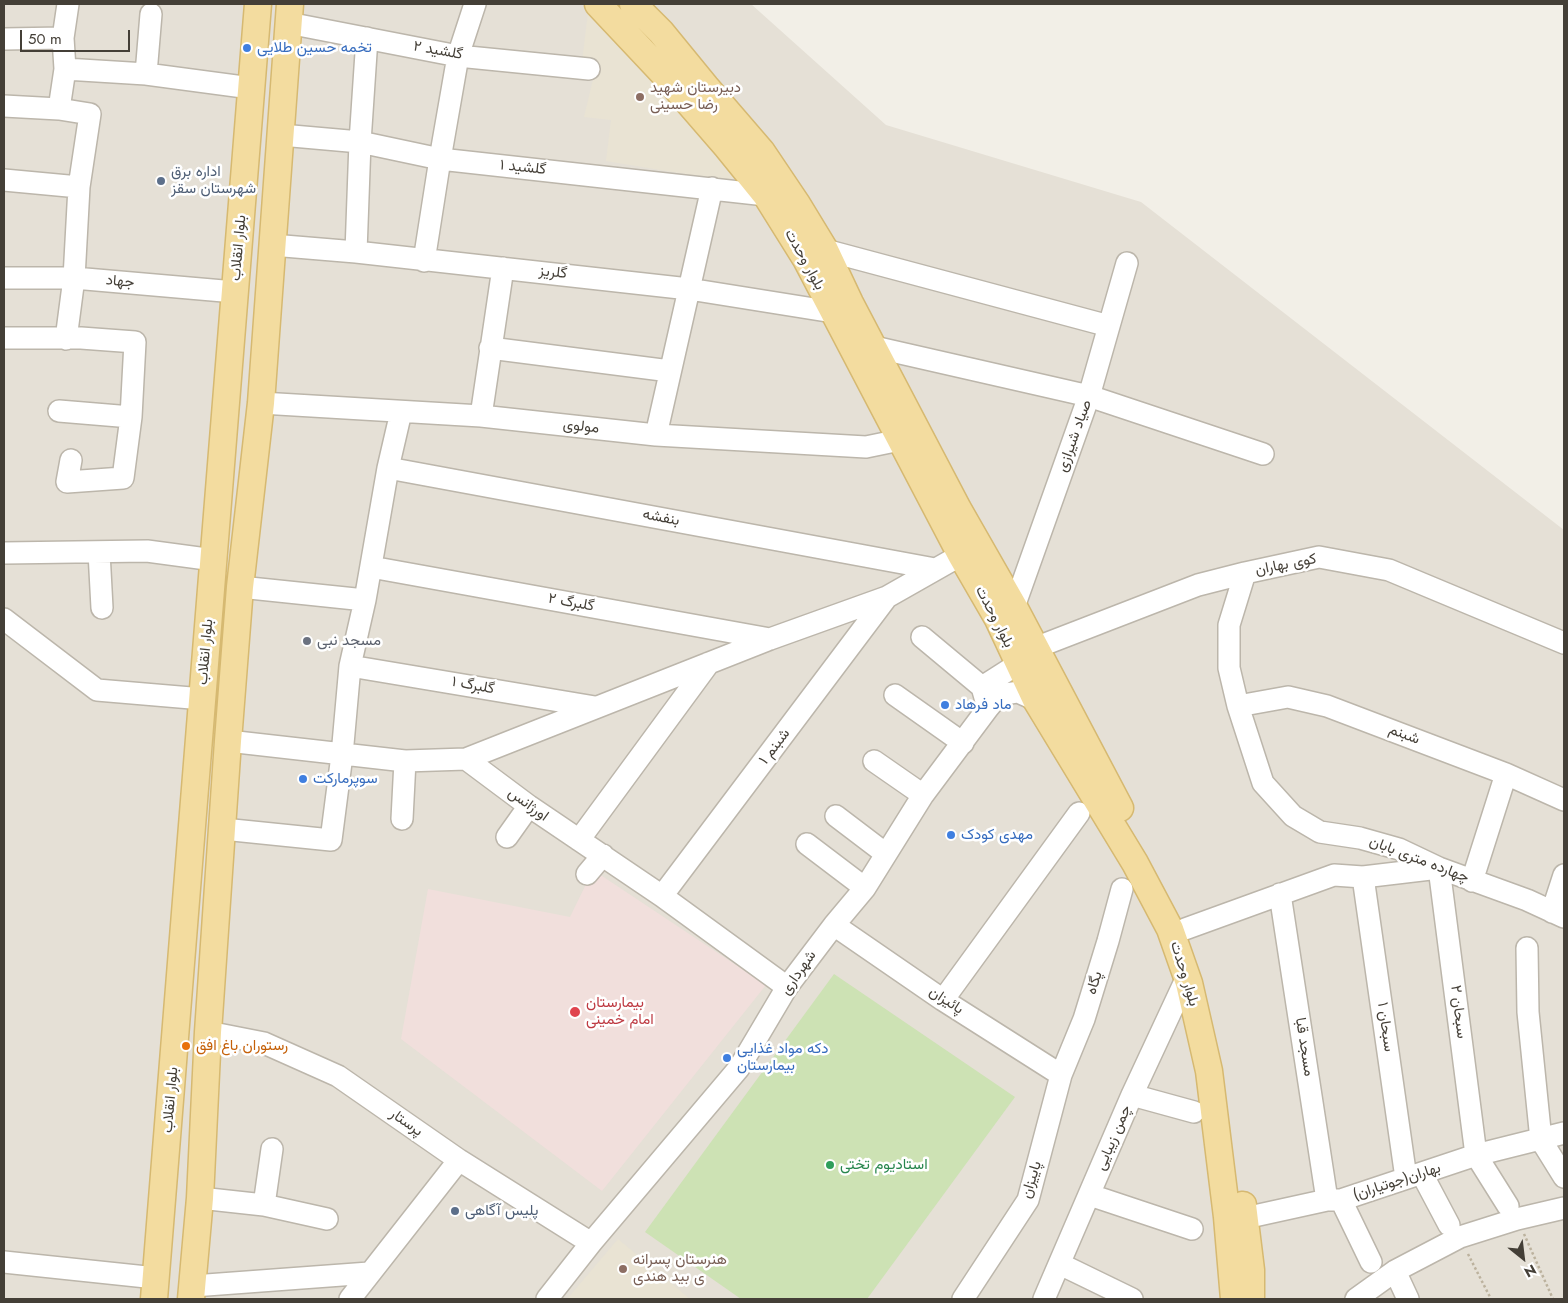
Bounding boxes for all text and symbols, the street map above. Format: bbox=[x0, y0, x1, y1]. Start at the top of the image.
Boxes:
scale bar bbox=[22, 20, 132, 52]
text: 50 m bbox=[28, 28, 62, 50]
street label: گلشید ۲ bbox=[412, 38, 464, 64]
place label: تخمه حسین طلایی bbox=[257, 39, 372, 57]
marker: تخمه حسین طلایی bbox=[241, 42, 253, 54]
place label: دبیرستان شهید رضا حسینی bbox=[650, 79, 741, 114]
marker: دبیرستان شهید رضا حسینی bbox=[634, 91, 646, 103]
street label: گلشید ۱ bbox=[499, 157, 547, 179]
place label: اداره برق شهرستان سقز bbox=[171, 163, 256, 198]
marker: اداره برق شهرستان سقز bbox=[155, 175, 167, 187]
street label: بلوار انقلاب bbox=[227, 214, 251, 282]
street label: بلوار وحدت bbox=[780, 226, 828, 294]
street label: گلریز bbox=[538, 263, 568, 283]
street label: جهاد bbox=[105, 272, 135, 292]
street label: صیاد شیرازی bbox=[1054, 398, 1096, 474]
street label: مولوی bbox=[562, 416, 600, 438]
street label: بنفشه bbox=[641, 506, 681, 530]
street label: کوی بهاران bbox=[1254, 550, 1318, 580]
street label: بلوار وحدت bbox=[971, 583, 1017, 651]
street label: گلبرگ ۲ bbox=[547, 590, 595, 616]
street label: بلوار انقلاب bbox=[194, 618, 218, 686]
place label: مسجد نبی bbox=[317, 632, 381, 650]
marker: مسجد نبی bbox=[301, 635, 313, 647]
street label: گلبرگ ۱ bbox=[450, 673, 496, 699]
place label: ماد فرهاد bbox=[955, 696, 1012, 714]
marker: ماد فرهاد bbox=[939, 699, 951, 711]
street label: شبنم bbox=[1386, 721, 1422, 749]
street label: شبنم ۱ bbox=[756, 725, 794, 769]
place label: سوپرمارکت bbox=[313, 770, 378, 788]
marker: سوپرمارکت bbox=[297, 773, 309, 785]
street label: اورژانس bbox=[504, 784, 552, 826]
place label: مهدی کودک bbox=[961, 826, 1033, 844]
marker: مهدی کودک bbox=[945, 829, 957, 841]
street label: چهارده متری بابان bbox=[1367, 833, 1471, 887]
street label: بلوار وحدت bbox=[1166, 939, 1202, 1009]
street label: شهرداری bbox=[777, 947, 821, 999]
street label: پگاه bbox=[1083, 969, 1107, 997]
street label: پائیزان bbox=[925, 983, 967, 1019]
street label: سبحان ۲ bbox=[1446, 984, 1470, 1040]
place label: بیمارستان امام خمینی bbox=[586, 994, 654, 1029]
street label: سبحان ۱ bbox=[1373, 1001, 1397, 1053]
marker: بیمارستان امام خمینی bbox=[568, 1005, 582, 1019]
street label: مسجد قبا bbox=[1290, 1016, 1318, 1078]
place label: رستوران باغ افق bbox=[196, 1037, 288, 1055]
marker: رستوران باغ افق bbox=[180, 1040, 192, 1052]
place label: دکه مواد غذایی بیمارستان bbox=[737, 1040, 829, 1075]
marker: دکه مواد غذایی بیمارستان bbox=[721, 1052, 733, 1064]
street label: بلوار انقلاب bbox=[159, 1066, 183, 1134]
street label: چمن زیبایی bbox=[1092, 1103, 1136, 1173]
street label: پرستار bbox=[386, 1105, 426, 1141]
place label: استادیوم تختی bbox=[840, 1156, 928, 1174]
marker: استادیوم تختی bbox=[824, 1159, 836, 1171]
street label: پاییزان bbox=[1018, 1159, 1046, 1201]
street label: بهاران(جوتیاران) bbox=[1351, 1159, 1443, 1205]
place label: پلیس آگاهی bbox=[465, 1202, 539, 1220]
marker: پلیس آگاهی bbox=[449, 1205, 461, 1217]
north arrow bbox=[1498, 1233, 1548, 1283]
place label: هنرستان پسرانه ی بید هندی bbox=[633, 1251, 727, 1286]
text: N bbox=[1521, 1260, 1540, 1283]
marker: هنرستان پسرانه ی بید هندی bbox=[617, 1263, 629, 1275]

